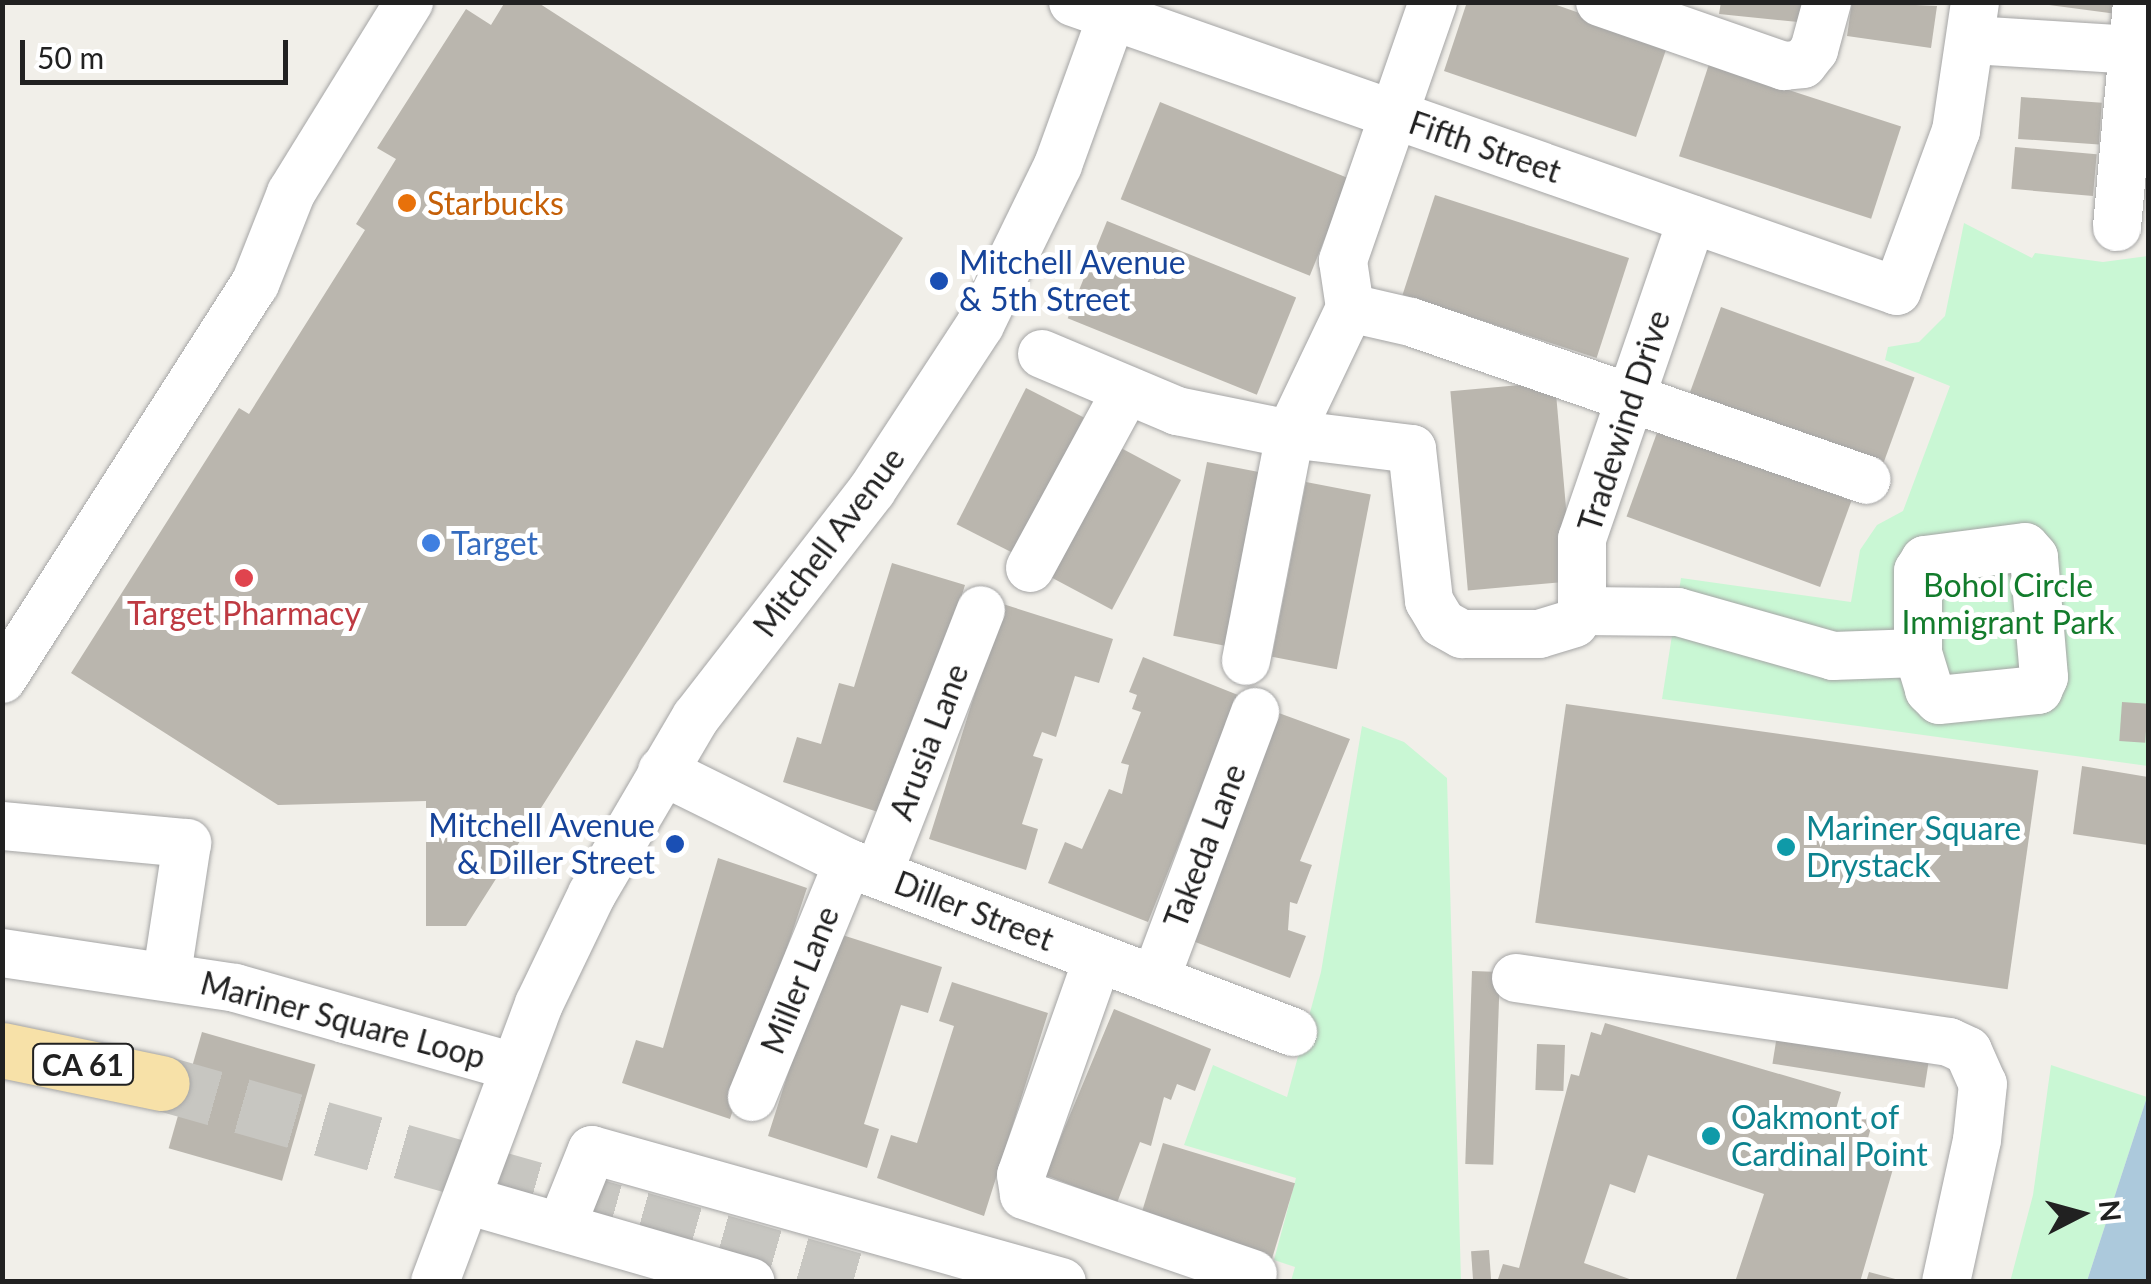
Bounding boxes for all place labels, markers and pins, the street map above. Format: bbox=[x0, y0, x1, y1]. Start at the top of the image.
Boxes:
place label: Starbucks bbox=[427, 184, 564, 222]
marker: Starbucks bbox=[396, 192, 418, 214]
place label: Mitchell Avenue & 5th Street bbox=[959, 244, 1187, 319]
marker: Mitchell Avenue & 5th Street bbox=[928, 270, 950, 292]
place label: Target bbox=[451, 524, 538, 562]
marker: Target bbox=[420, 532, 442, 554]
marker: Target Pharmacy bbox=[233, 567, 255, 589]
place label: Target Pharmacy bbox=[127, 594, 361, 632]
place label: Mitchell Avenue & Diller Street bbox=[427, 807, 655, 882]
place label: Mariner Square Drystack bbox=[1806, 810, 2022, 885]
marker: Mitchell Avenue & Diller Street bbox=[664, 833, 686, 855]
marker: Mariner Square Drystack bbox=[1775, 836, 1797, 858]
place label: Oakmont of Cardinal Point bbox=[1731, 1099, 1928, 1174]
marker: Oakmont of Cardinal Point bbox=[1700, 1125, 1722, 1147]

